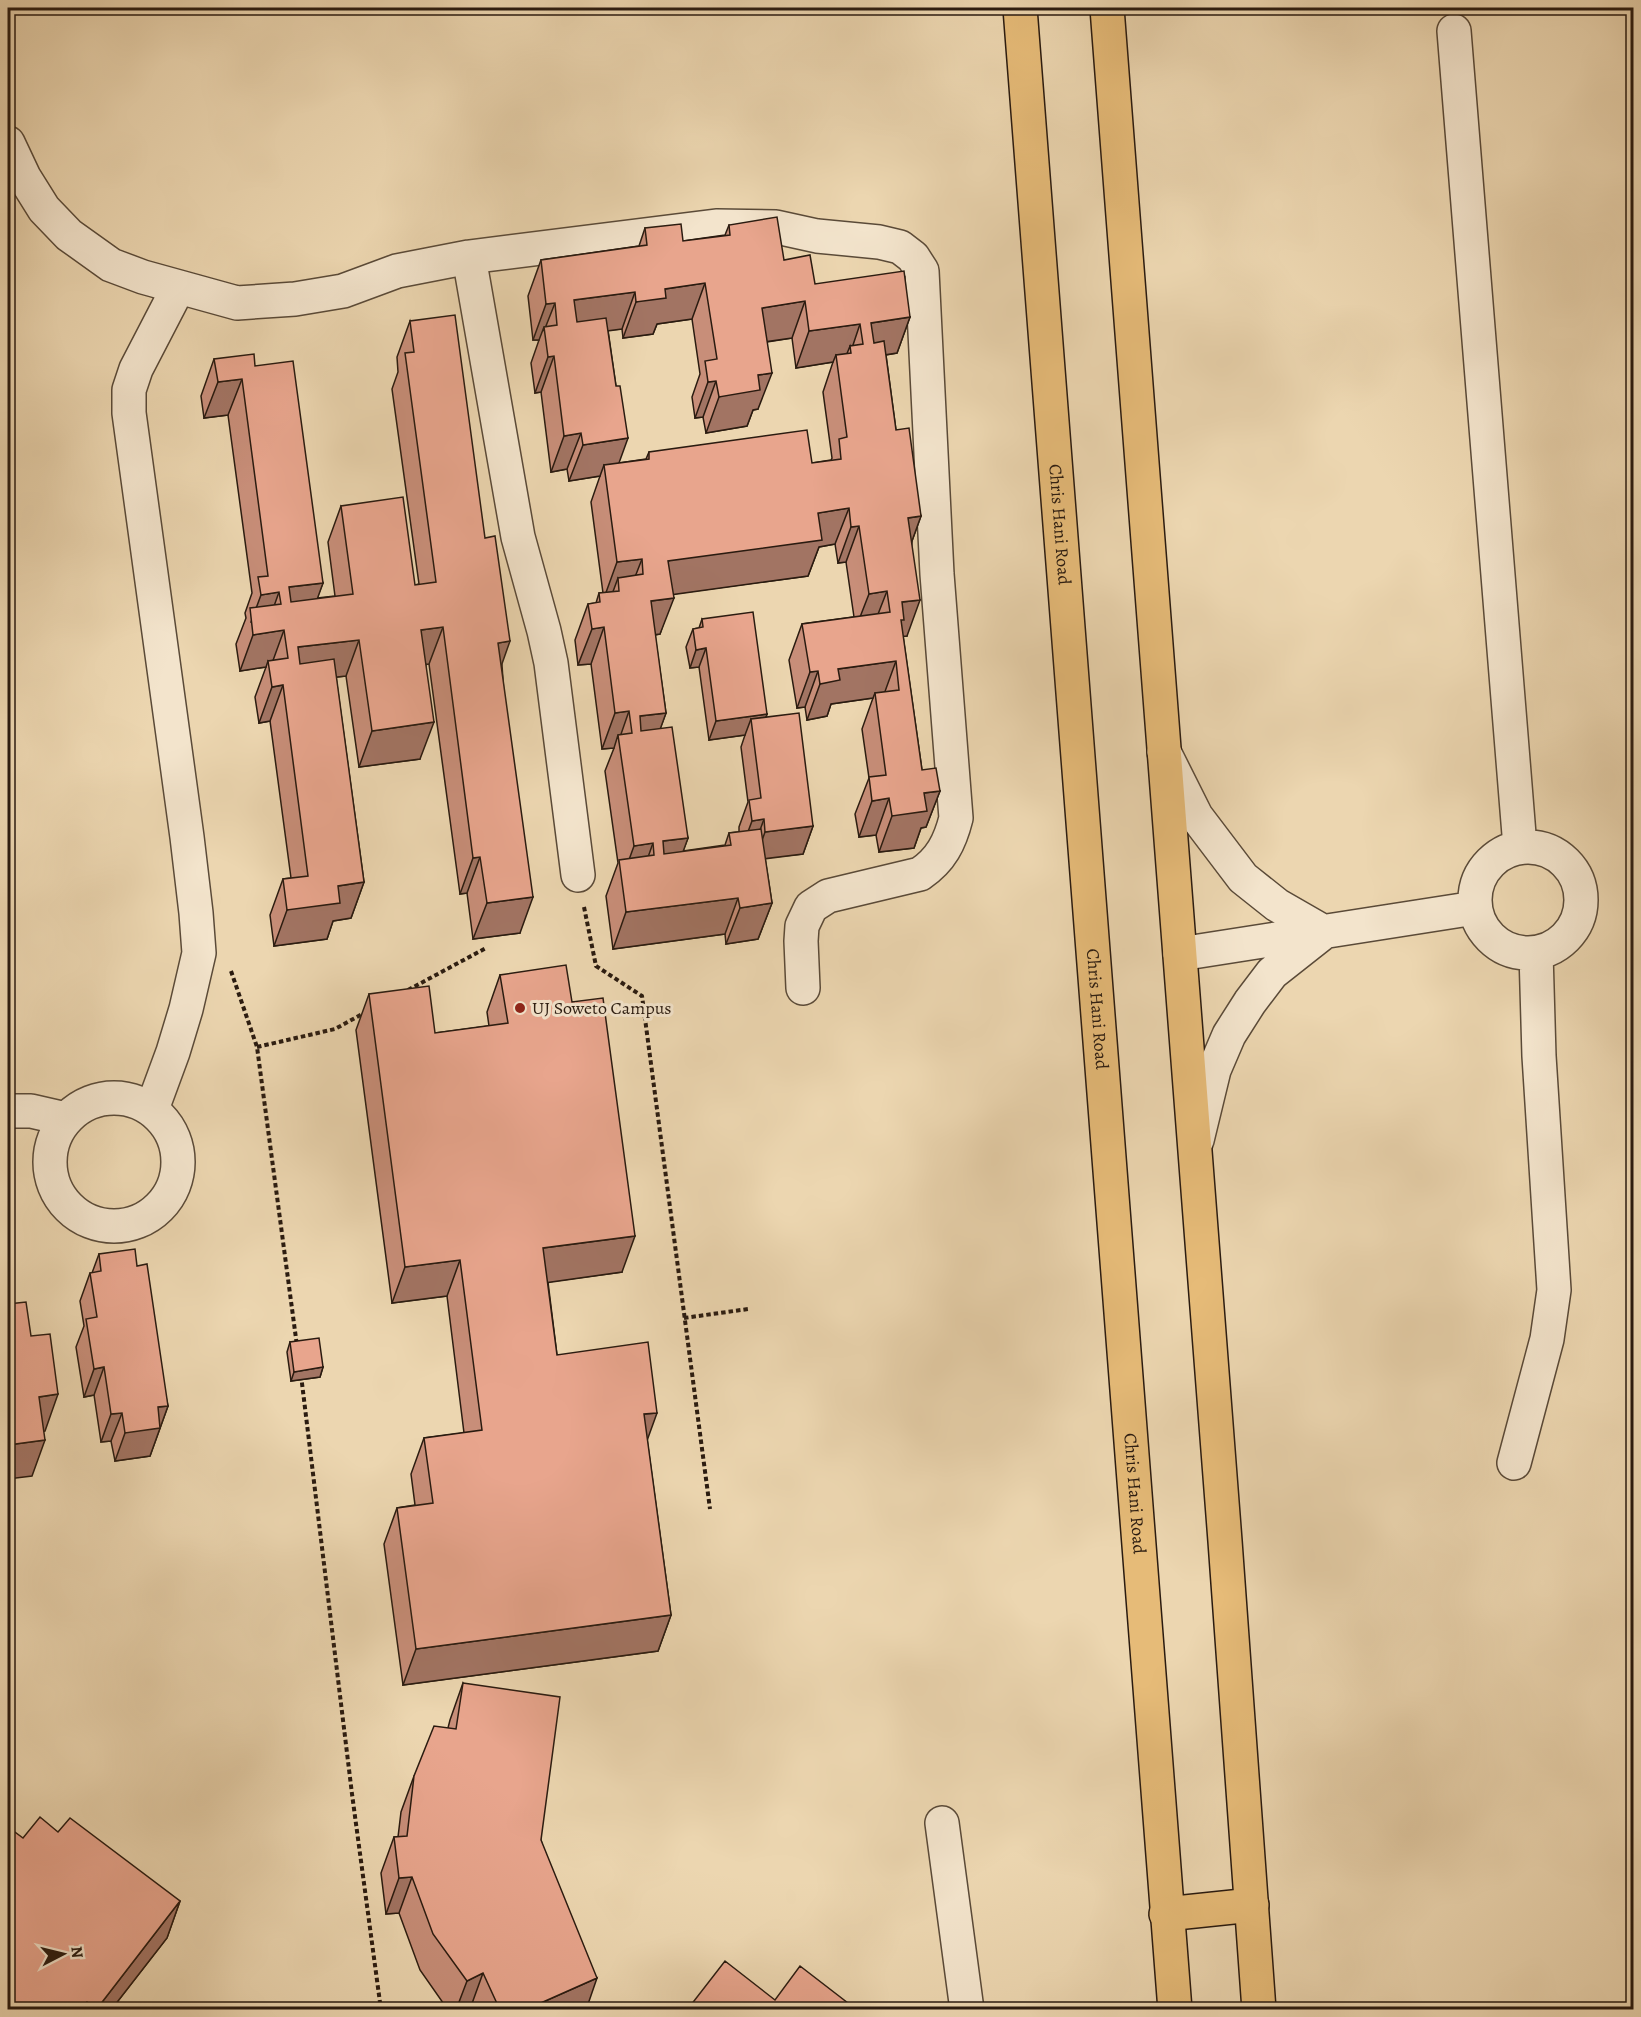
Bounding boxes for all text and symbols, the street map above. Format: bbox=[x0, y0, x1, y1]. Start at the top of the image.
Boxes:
street label: Chris Hani Road bbox=[1043, 463, 1077, 586]
street label: Chris Hani Road bbox=[1081, 948, 1114, 1071]
place label: UJ Soweto Campus bbox=[532, 996, 672, 1020]
marker: UJ Soweto Campus bbox=[513, 1001, 527, 1015]
street label: Chris Hani Road bbox=[1118, 1432, 1152, 1555]
north arrow bbox=[33, 1924, 93, 1984]
text: N bbox=[65, 1945, 89, 1960]

